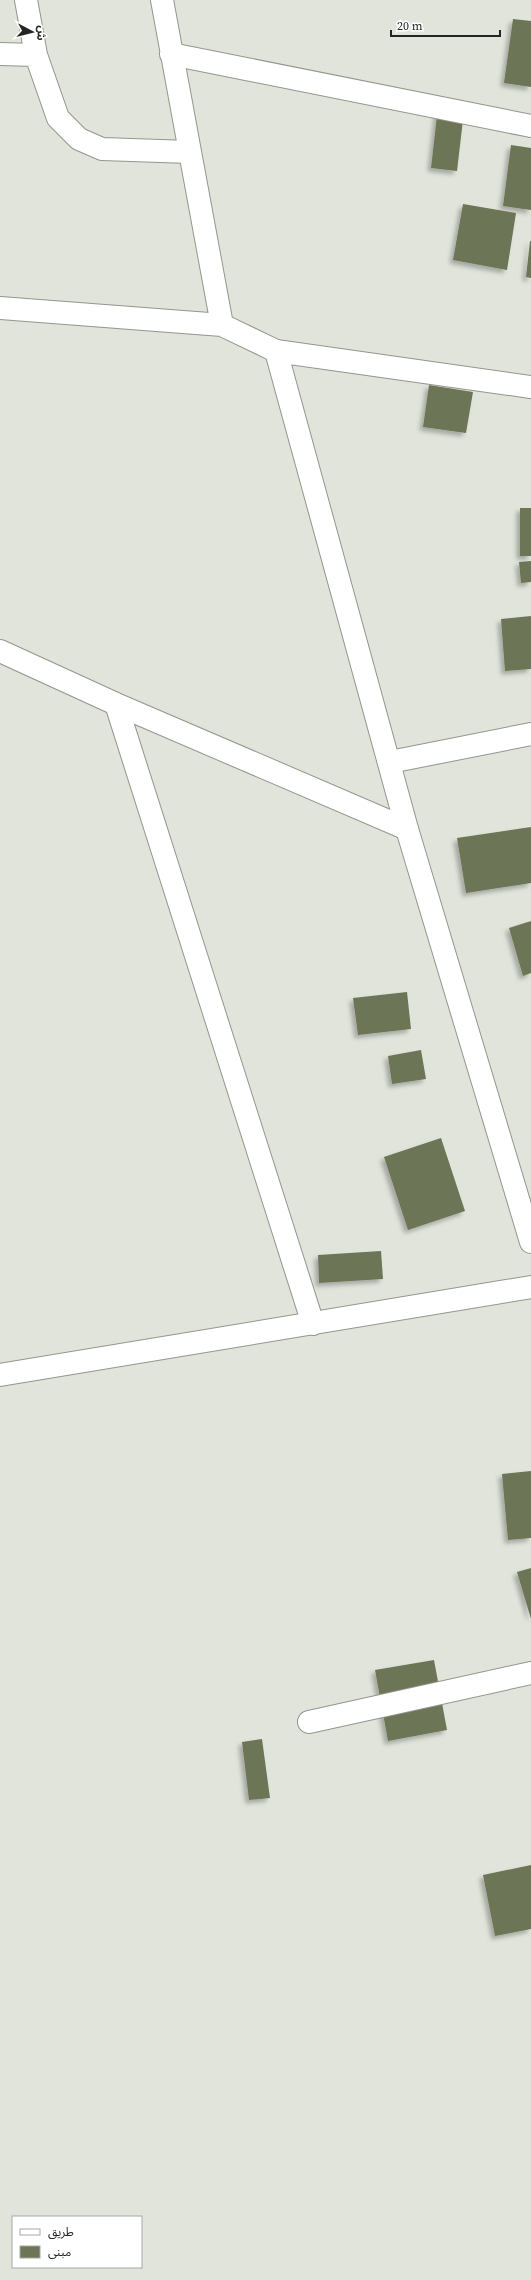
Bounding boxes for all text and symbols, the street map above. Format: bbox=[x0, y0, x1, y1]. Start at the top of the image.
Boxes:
north arrow bbox=[12, 12, 52, 52]
scale bar bbox=[391, 12, 500, 38]
text: 20 m bbox=[397, 18, 423, 34]
text: ش bbox=[33, 25, 50, 42]
legend bbox=[12, 2216, 142, 2268]
text: طريق bbox=[48, 2224, 74, 2240]
text: مبنى bbox=[48, 2244, 71, 2260]

